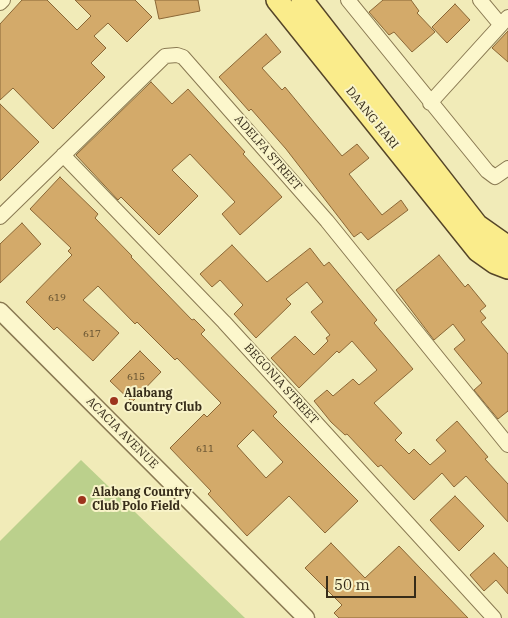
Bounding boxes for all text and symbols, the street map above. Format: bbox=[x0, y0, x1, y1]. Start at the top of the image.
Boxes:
street label: DAANG HARI bbox=[343, 84, 401, 152]
street label: ADELFA STREET bbox=[231, 112, 305, 194]
house number: 619 bbox=[48, 292, 66, 304]
house number: 617 bbox=[83, 328, 101, 340]
street label: BEGONIA STREET bbox=[241, 341, 321, 427]
house number: 615 bbox=[127, 371, 145, 383]
place label: Alabang Country Club bbox=[124, 387, 202, 415]
street label: ACACIA AVENUE bbox=[83, 394, 161, 472]
marker: Alabang Country Club bbox=[108, 395, 120, 407]
house number: 611 bbox=[196, 443, 214, 455]
place label: Alabang Country Club Polo Field bbox=[92, 486, 191, 514]
marker: Alabang Country Club Polo Field bbox=[76, 494, 88, 506]
scale bar bbox=[328, 566, 418, 598]
text: 50 m bbox=[334, 575, 370, 594]

